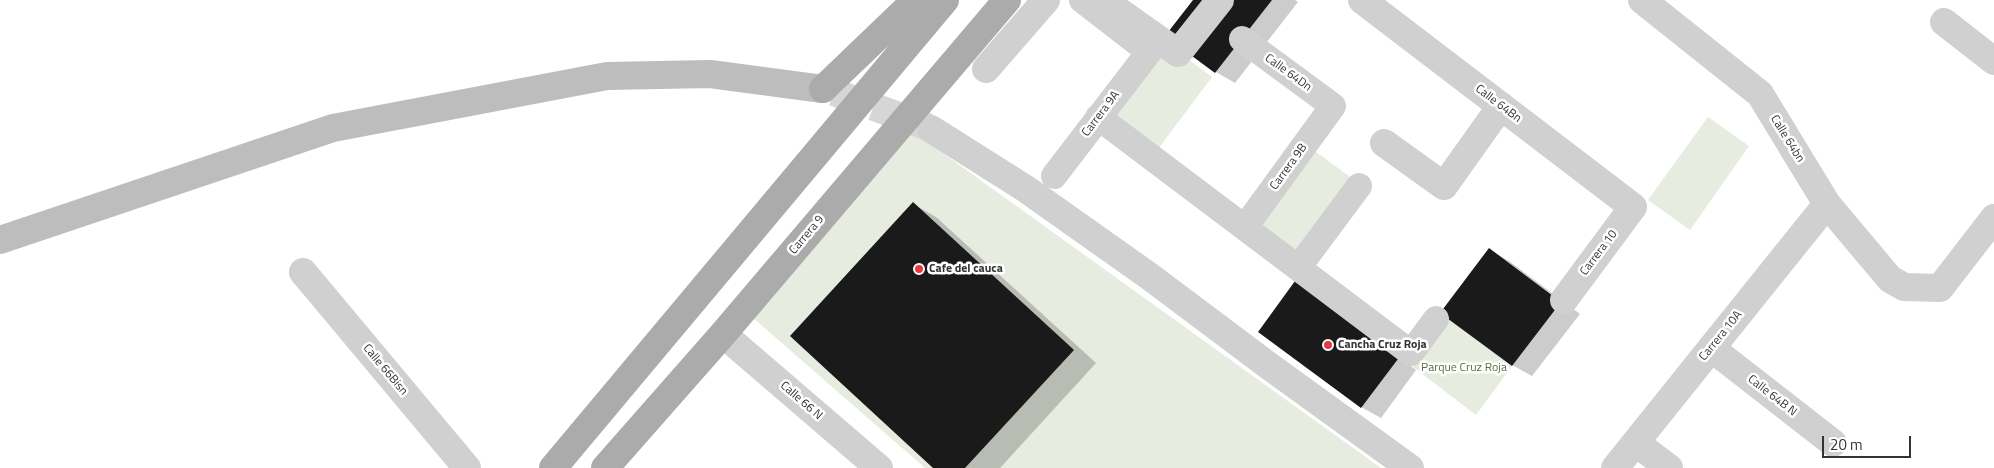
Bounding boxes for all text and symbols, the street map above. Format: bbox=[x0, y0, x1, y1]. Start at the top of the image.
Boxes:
street label: Calle 64Dn bbox=[1262, 51, 1314, 95]
street label: Calle 64Bn bbox=[1472, 82, 1524, 126]
street label: Carrera 9A bbox=[1079, 88, 1123, 140]
street label: Calle 64bn bbox=[1767, 113, 1807, 165]
street label: Carrera 9B bbox=[1267, 141, 1311, 193]
street label: Carrera 9 bbox=[787, 213, 827, 257]
street label: Carrera 10 bbox=[1577, 227, 1621, 279]
place label: Cafe del cauca bbox=[929, 262, 1003, 276]
marker: Cafe del cauca bbox=[913, 263, 925, 275]
street label: Carrera 10A bbox=[1696, 308, 1746, 364]
place label: Cancha Cruz Roja bbox=[1338, 338, 1427, 352]
marker: Cancha Cruz Roja bbox=[1322, 339, 1334, 351]
street label: Calle 66Bisn bbox=[359, 342, 411, 398]
park label: Parque Cruz Roja bbox=[1421, 361, 1507, 375]
street label: Calle 64B N bbox=[1745, 372, 1799, 420]
street label: Calle 66 N bbox=[777, 379, 825, 423]
scale bar bbox=[1824, 426, 1913, 458]
text: 20 m bbox=[1830, 433, 1863, 456]

